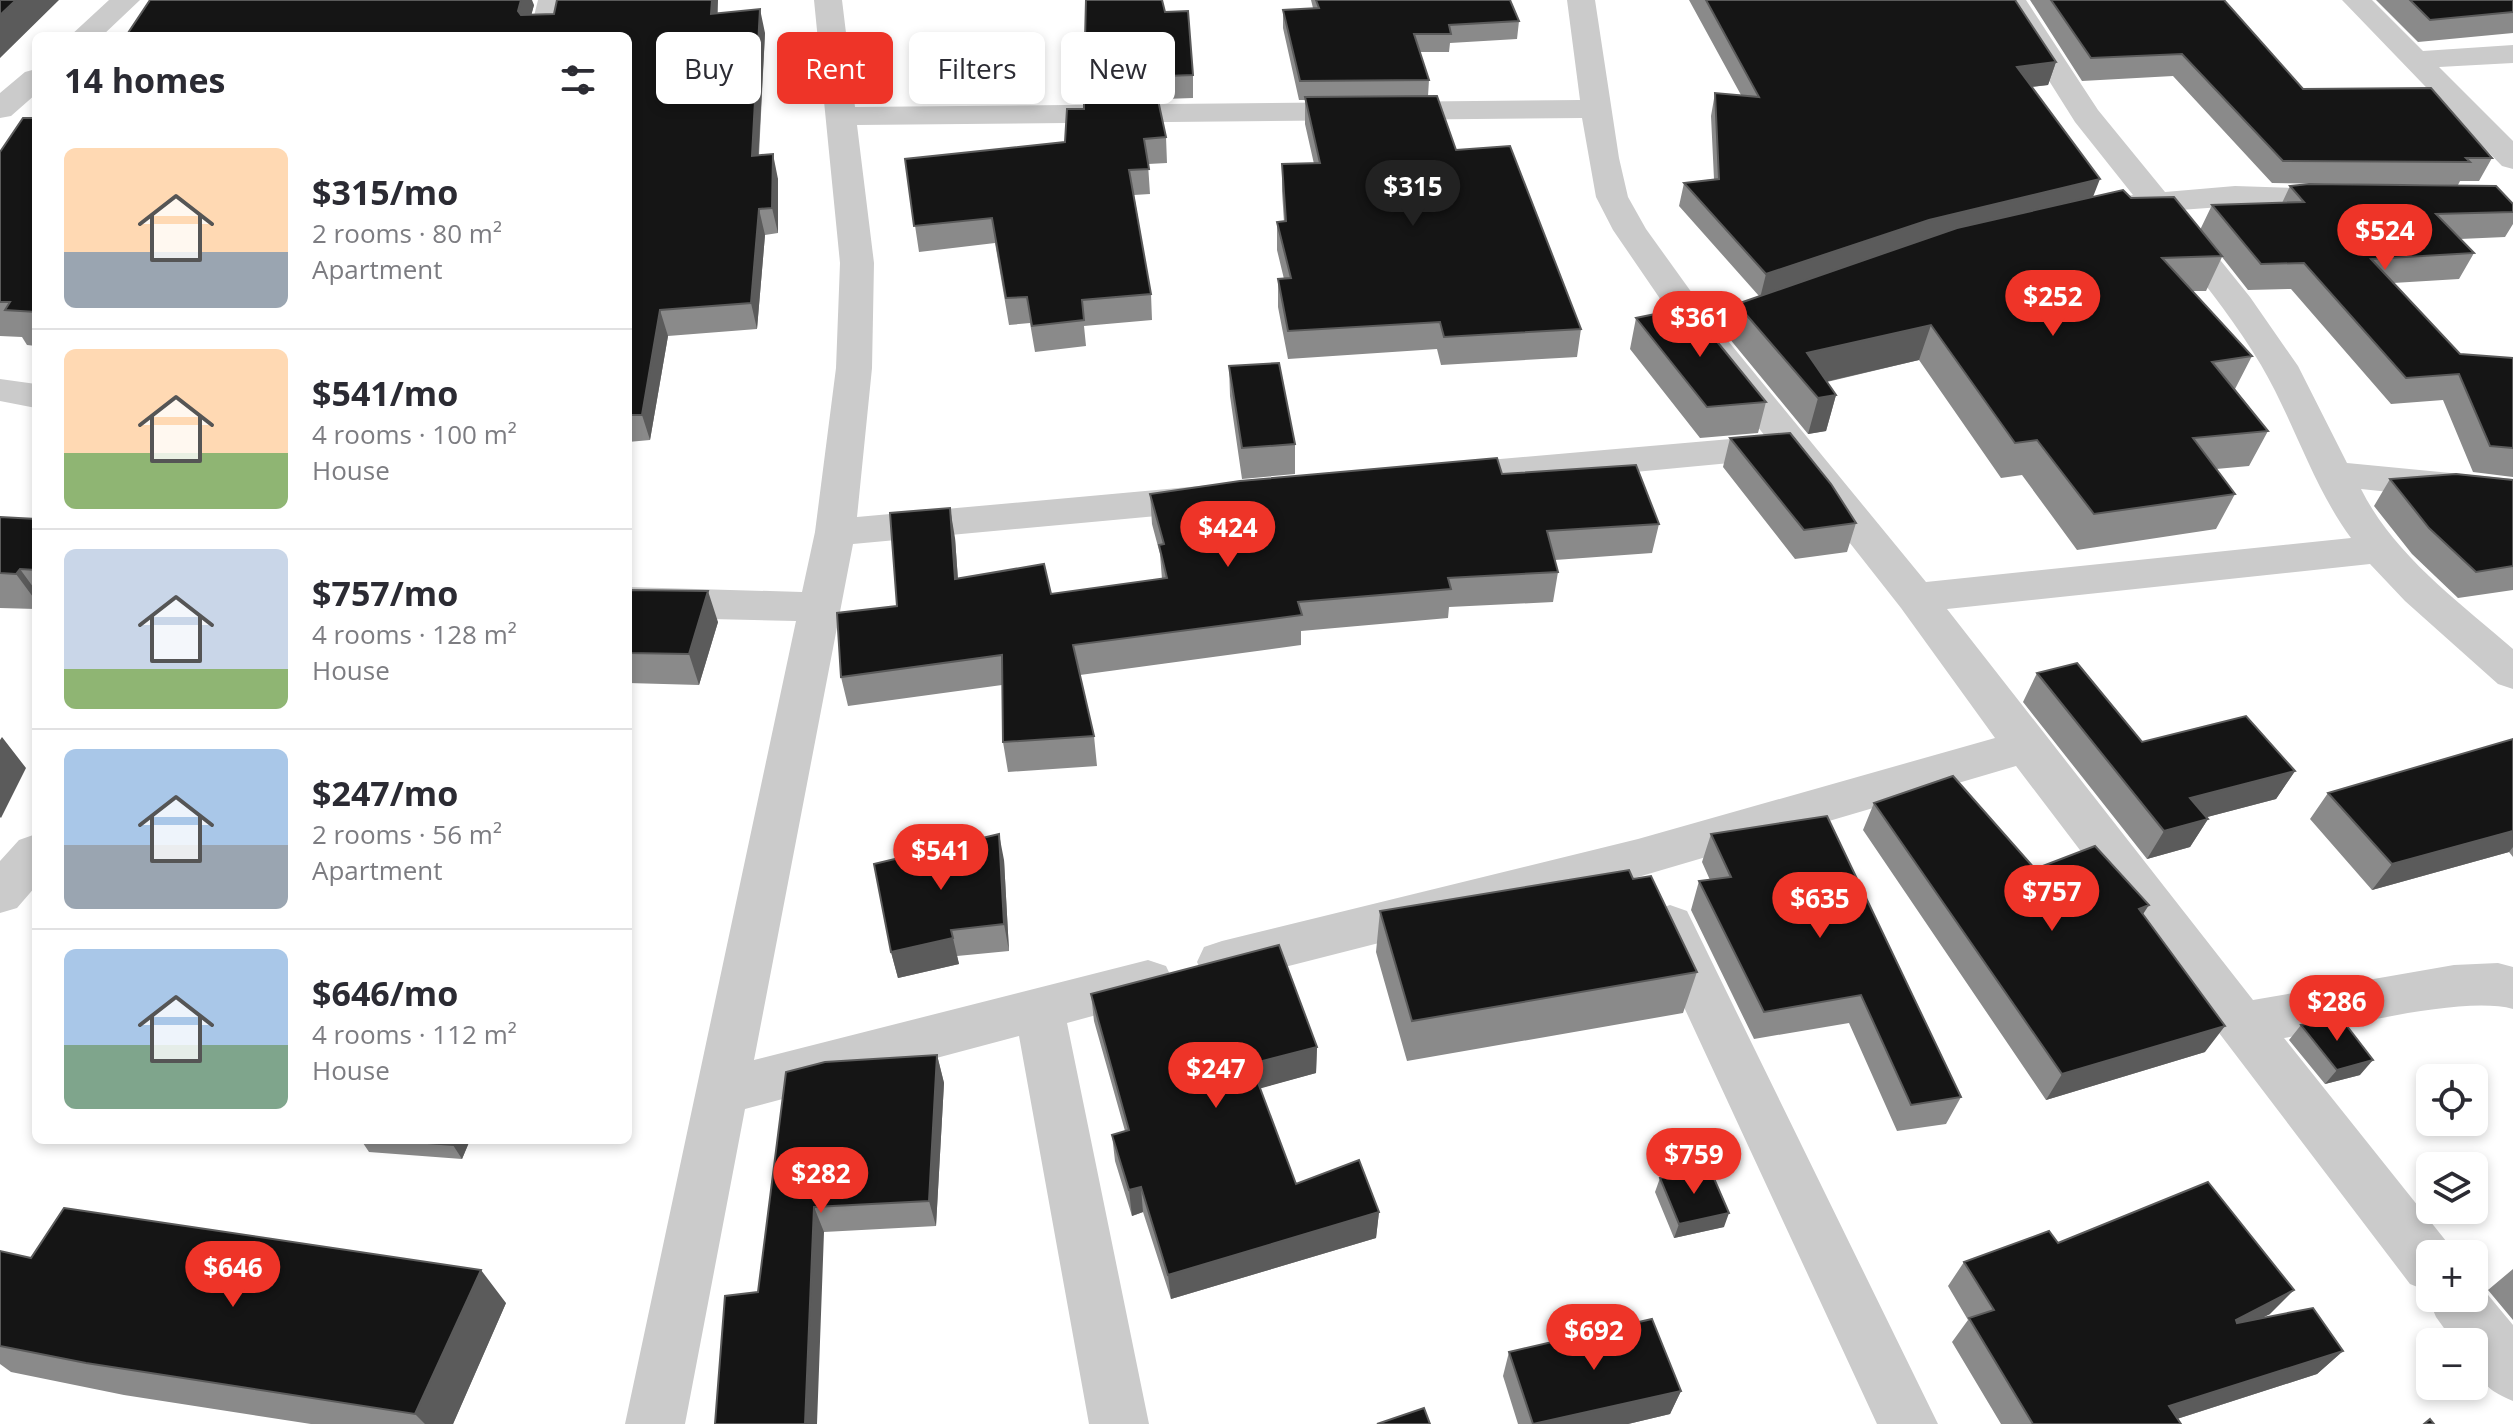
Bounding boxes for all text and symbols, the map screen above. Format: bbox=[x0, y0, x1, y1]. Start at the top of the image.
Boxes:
chip: Buy bbox=[656, 32, 761, 104]
chip: Rent bbox=[777, 32, 893, 104]
chip: Filters bbox=[909, 32, 1045, 104]
chip: New bbox=[1061, 32, 1175, 104]
text: 14 homes bbox=[64, 57, 225, 103]
icon: filters bbox=[556, 58, 600, 102]
pin: $315 bbox=[1366, 160, 1460, 228]
text: $315 bbox=[1383, 168, 1443, 204]
text: $315/mo bbox=[312, 169, 458, 215]
icon: home bbox=[128, 180, 224, 276]
pin: $524 bbox=[2338, 204, 2432, 272]
text: $524 bbox=[2355, 212, 2415, 248]
text: 2 rooms · 80 m² bbox=[312, 215, 502, 251]
text: Apartment bbox=[312, 251, 443, 287]
pin: $252 bbox=[2006, 270, 2100, 338]
text: $252 bbox=[2023, 278, 2083, 314]
pin: $361 bbox=[1653, 291, 1747, 359]
text: $361 bbox=[1670, 299, 1730, 335]
text: $541/mo bbox=[312, 370, 458, 416]
icon: home bbox=[128, 381, 224, 477]
text: 4 rooms · 100 m² bbox=[312, 416, 517, 452]
text: House bbox=[312, 452, 390, 488]
pin: $424 bbox=[1181, 501, 1275, 569]
text: $424 bbox=[1198, 509, 1258, 545]
text: $757/mo bbox=[312, 570, 458, 616]
icon: home bbox=[128, 581, 224, 677]
text: 4 rooms · 128 m² bbox=[312, 616, 517, 652]
text: House bbox=[312, 652, 390, 688]
text: $247/mo bbox=[312, 770, 458, 816]
icon: home bbox=[128, 781, 224, 877]
text: 2 rooms · 56 m² bbox=[312, 816, 502, 852]
pin: $541 bbox=[894, 824, 988, 892]
text: $541 bbox=[911, 832, 971, 868]
text: Apartment bbox=[312, 852, 443, 888]
pin: $757 bbox=[2005, 865, 2099, 933]
pin: $635 bbox=[1773, 872, 1867, 940]
text: $757 bbox=[2022, 873, 2082, 909]
text: $635 bbox=[1790, 880, 1850, 916]
text: $646/mo bbox=[312, 970, 458, 1016]
pin: $286 bbox=[2290, 975, 2384, 1043]
icon: home bbox=[128, 981, 224, 1077]
text: $286 bbox=[2307, 983, 2367, 1019]
text: 4 rooms · 112 m² bbox=[312, 1016, 517, 1052]
pin: $247 bbox=[1169, 1042, 1263, 1110]
text: $247 bbox=[1186, 1050, 1246, 1086]
text: House bbox=[312, 1052, 390, 1088]
map controls bbox=[2416, 1064, 2488, 1400]
button: locate bbox=[2416, 1064, 2488, 1136]
pin: $759 bbox=[1647, 1128, 1741, 1196]
text: $759 bbox=[1664, 1136, 1724, 1172]
pin: $282 bbox=[774, 1147, 868, 1215]
button: layers bbox=[2416, 1152, 2488, 1224]
text: $282 bbox=[791, 1155, 851, 1191]
button: + bbox=[2416, 1240, 2488, 1312]
pin: $646 bbox=[186, 1241, 280, 1309]
text: $646 bbox=[203, 1249, 263, 1285]
pin: $692 bbox=[1547, 1304, 1641, 1372]
text: $692 bbox=[1564, 1312, 1624, 1348]
button: − bbox=[2416, 1328, 2488, 1400]

